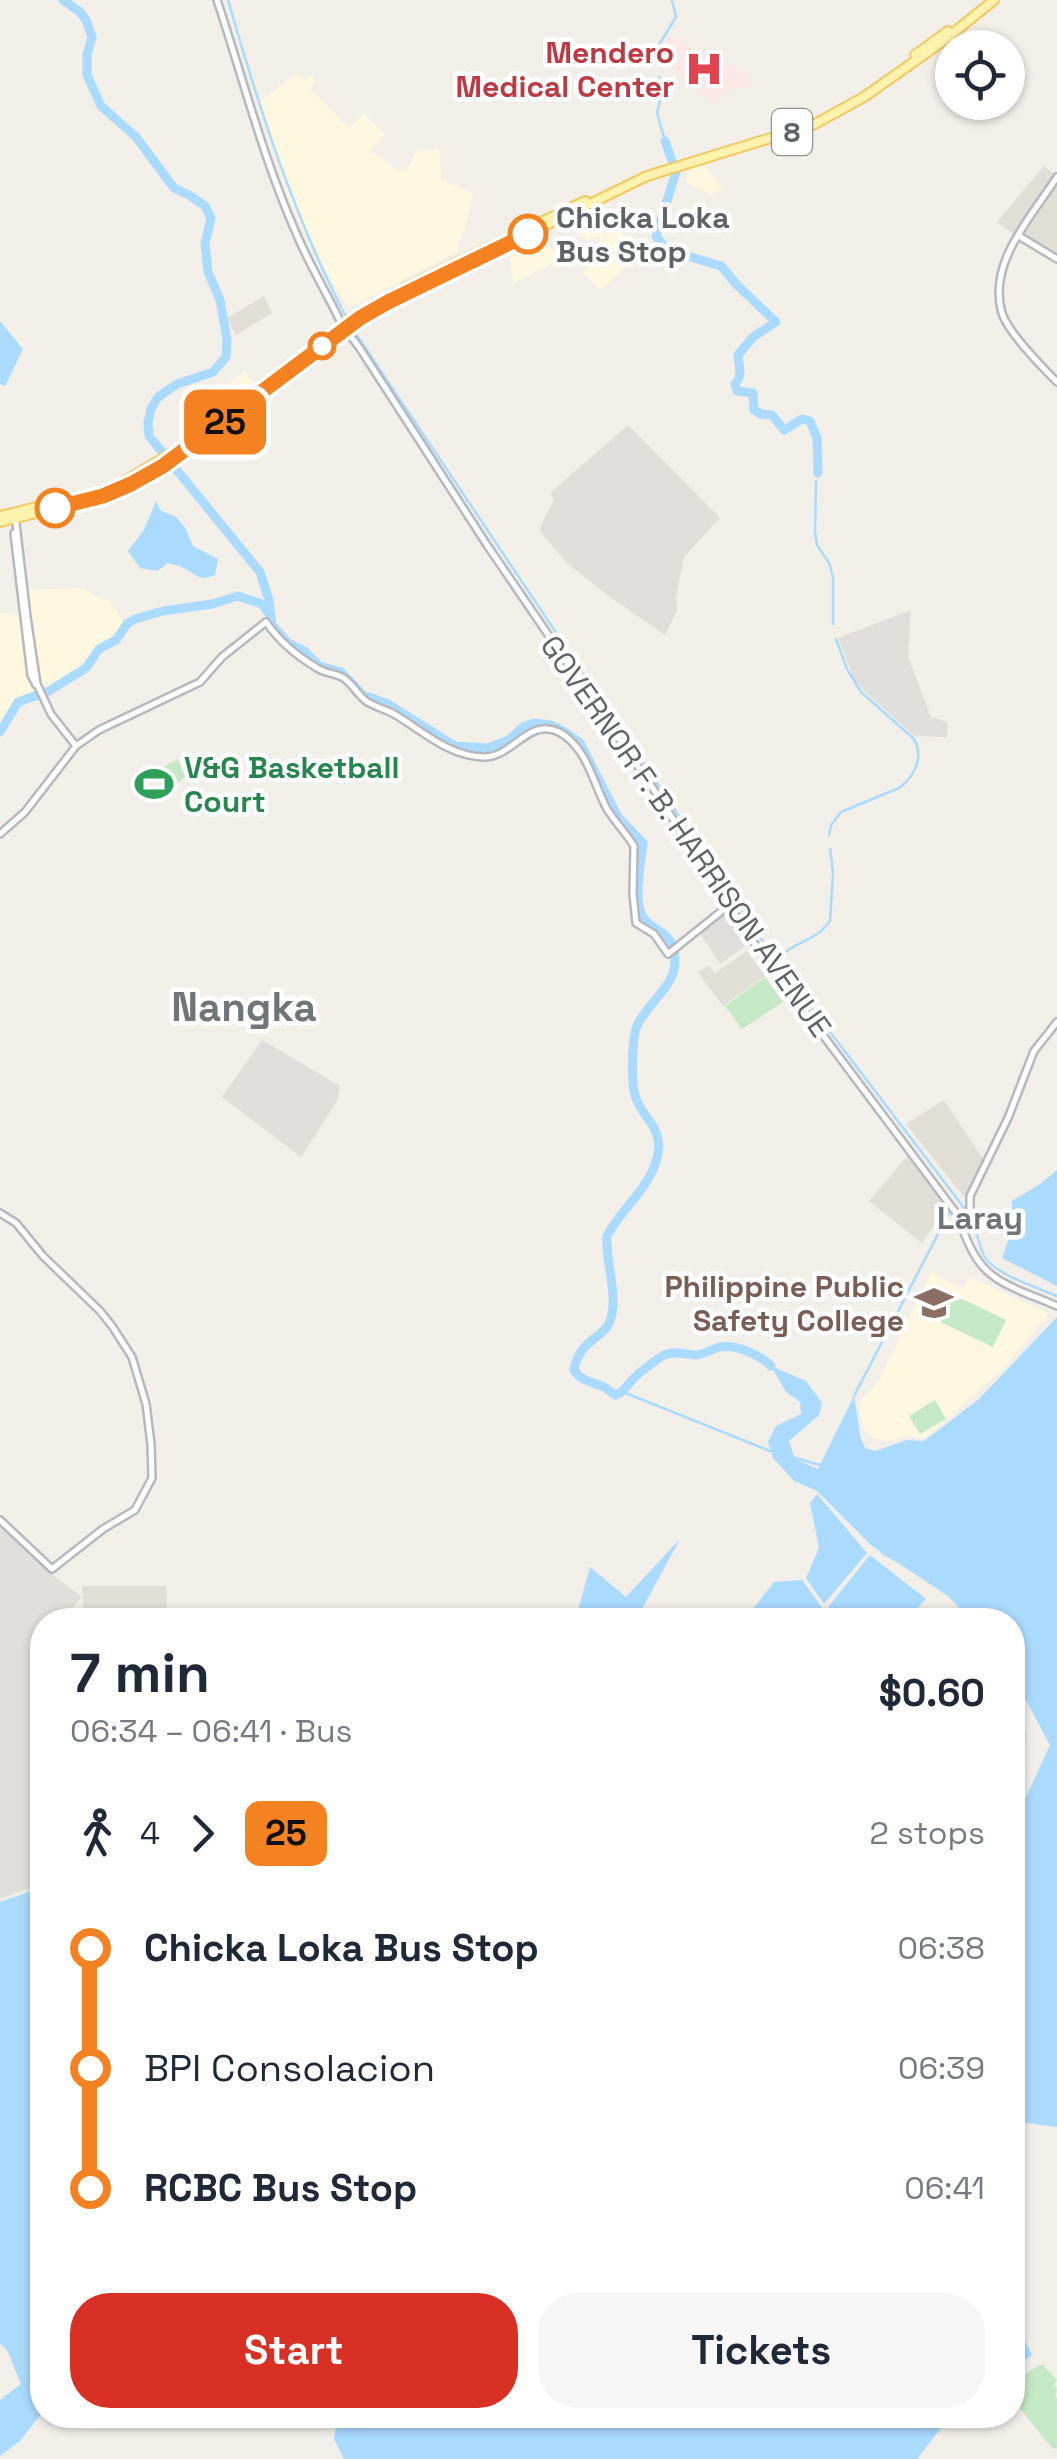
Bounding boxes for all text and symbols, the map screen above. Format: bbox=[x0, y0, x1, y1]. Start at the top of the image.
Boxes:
map controls bbox=[935, 30, 1025, 120]
button: locate bbox=[935, 30, 1025, 120]
place label: Mendero Medical Center bbox=[456, 33, 674, 106]
hospital icon: Mendero Medical Center bbox=[683, 48, 725, 90]
road number: 8 bbox=[772, 109, 812, 155]
place label: Chicka Loka Bus Stop bbox=[556, 198, 730, 271]
marker: Chicka Loka Bus Stop bbox=[509, 215, 547, 253]
unlabelled marker bbox=[309, 333, 335, 359]
line badge: 25 bbox=[180, 390, 270, 454]
text: 25 bbox=[204, 400, 246, 444]
unlabelled marker bbox=[36, 489, 74, 527]
street label: GOVERNOR F. B. HARRISON AVENUE bbox=[532, 627, 840, 1045]
place label: V&G Basketball Court bbox=[184, 748, 400, 821]
sports icon: V&G Basketball Court bbox=[133, 763, 175, 805]
district label: Nangka bbox=[171, 982, 317, 1033]
district label: Laray bbox=[937, 1198, 1023, 1238]
place label: Philippine Public Safety College bbox=[665, 1267, 904, 1340]
school or university icon: Philippine Public Safety College bbox=[913, 1282, 955, 1324]
text: 7 min bbox=[70, 1638, 210, 1708]
text: $0.60 bbox=[879, 1669, 985, 1717]
text: 06:34 – 06:41 · Bus bbox=[70, 1711, 352, 1751]
icon: walk bbox=[70, 1806, 125, 1861]
icon: forward bbox=[175, 1806, 230, 1861]
text: 25 bbox=[265, 1811, 307, 1855]
text: 4 bbox=[140, 1813, 160, 1853]
text: 2 stops bbox=[870, 1813, 985, 1853]
text: Chicka Loka Bus Stop bbox=[144, 1924, 539, 1972]
text: 06:38 bbox=[898, 1928, 985, 1968]
text: BPI Consolacion bbox=[144, 2044, 435, 2092]
text: 06:39 bbox=[898, 2048, 985, 2088]
text: RCBC Bus Stop bbox=[144, 2164, 417, 2212]
text: 06:41 bbox=[904, 2168, 985, 2208]
button: Start bbox=[70, 2293, 518, 2408]
button: Tickets bbox=[538, 2293, 985, 2408]

